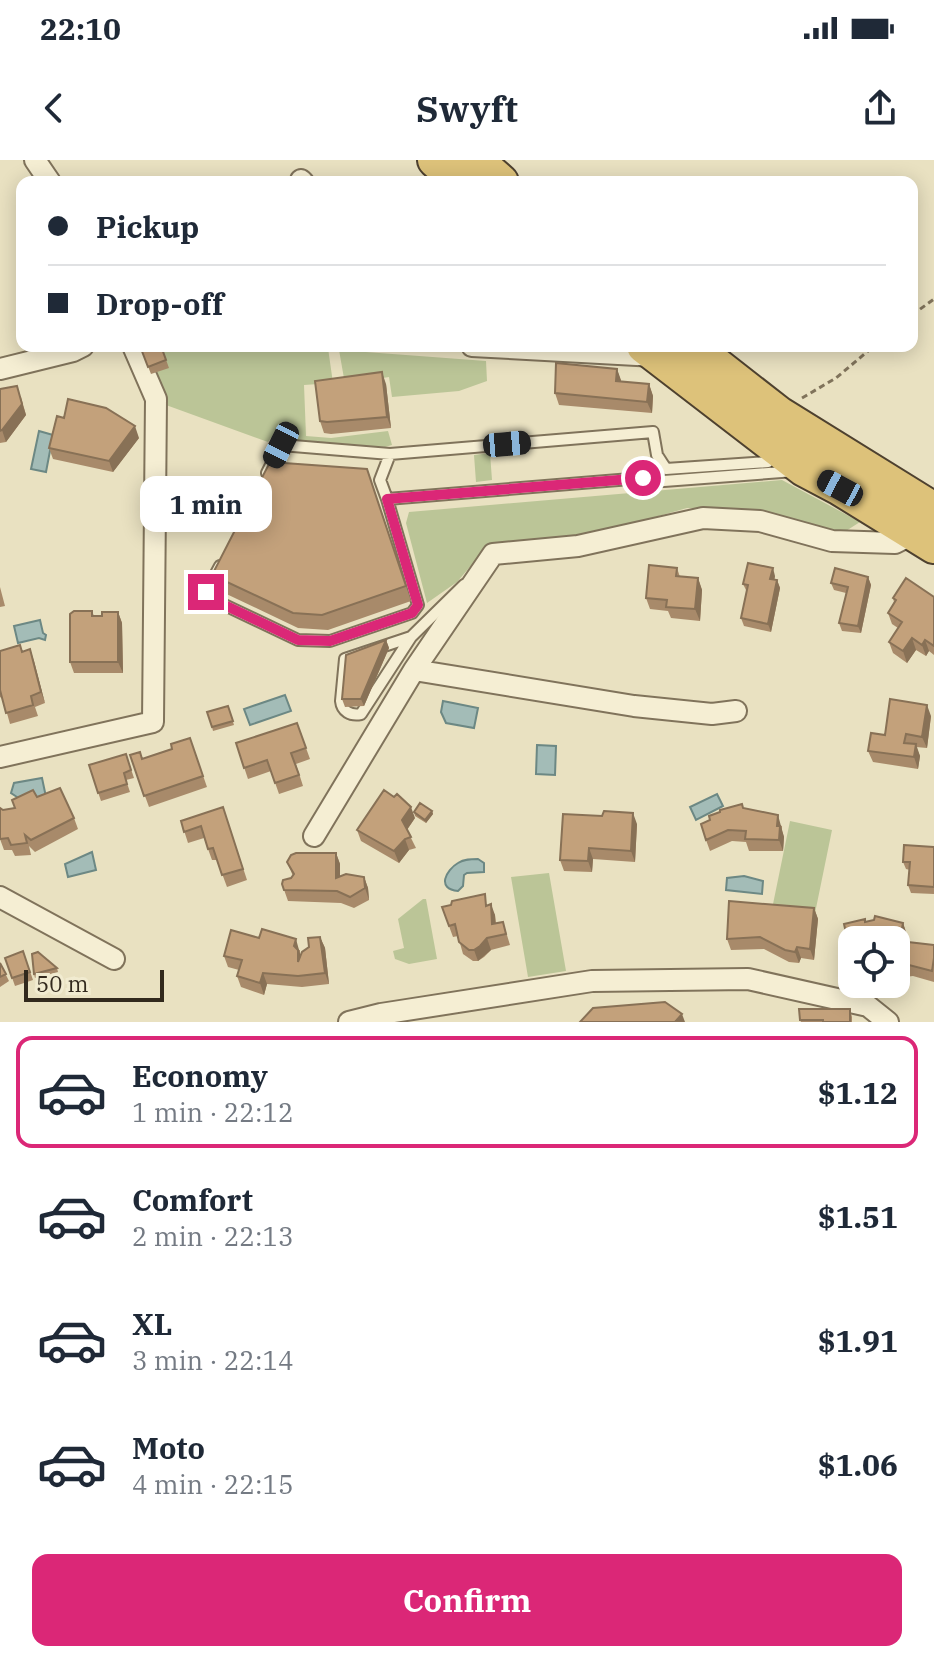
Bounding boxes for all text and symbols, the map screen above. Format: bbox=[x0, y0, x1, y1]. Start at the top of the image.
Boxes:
text: 22:10 bbox=[40, 9, 121, 48]
text: Swyft bbox=[416, 85, 518, 132]
icon: back bbox=[32, 86, 76, 130]
icon: share bbox=[858, 86, 902, 130]
text: Pickup bbox=[96, 207, 199, 246]
text: Drop-off bbox=[96, 284, 224, 323]
car bbox=[259, 418, 303, 472]
car bbox=[482, 430, 532, 458]
route start bbox=[625, 460, 661, 496]
car bbox=[813, 466, 867, 510]
callout: 1 min bbox=[140, 476, 272, 532]
text: 1 min bbox=[170, 487, 242, 521]
route end bbox=[188, 574, 224, 610]
map controls bbox=[838, 926, 910, 998]
button: locate bbox=[838, 926, 910, 998]
scale bar bbox=[24, 966, 164, 1002]
text: 50 m bbox=[36, 969, 88, 998]
icon: car bbox=[36, 1056, 108, 1128]
text: Economy bbox=[132, 1056, 268, 1095]
text: $1.12 bbox=[818, 1073, 898, 1112]
text: 1 min · 22:12 bbox=[132, 1095, 294, 1129]
icon: car bbox=[36, 1180, 108, 1252]
text: Comfort bbox=[132, 1180, 253, 1219]
text: $1.51 bbox=[818, 1197, 898, 1236]
text: 2 min · 22:13 bbox=[132, 1219, 294, 1253]
icon: car bbox=[36, 1304, 108, 1376]
text: XL bbox=[132, 1304, 172, 1343]
text: $1.91 bbox=[818, 1321, 898, 1360]
text: 3 min · 22:14 bbox=[132, 1343, 294, 1377]
icon: car bbox=[36, 1428, 108, 1500]
text: Moto bbox=[132, 1428, 205, 1467]
text: $1.06 bbox=[818, 1445, 898, 1484]
text: 4 min · 22:15 bbox=[132, 1467, 294, 1501]
button: Confirm bbox=[32, 1554, 902, 1646]

